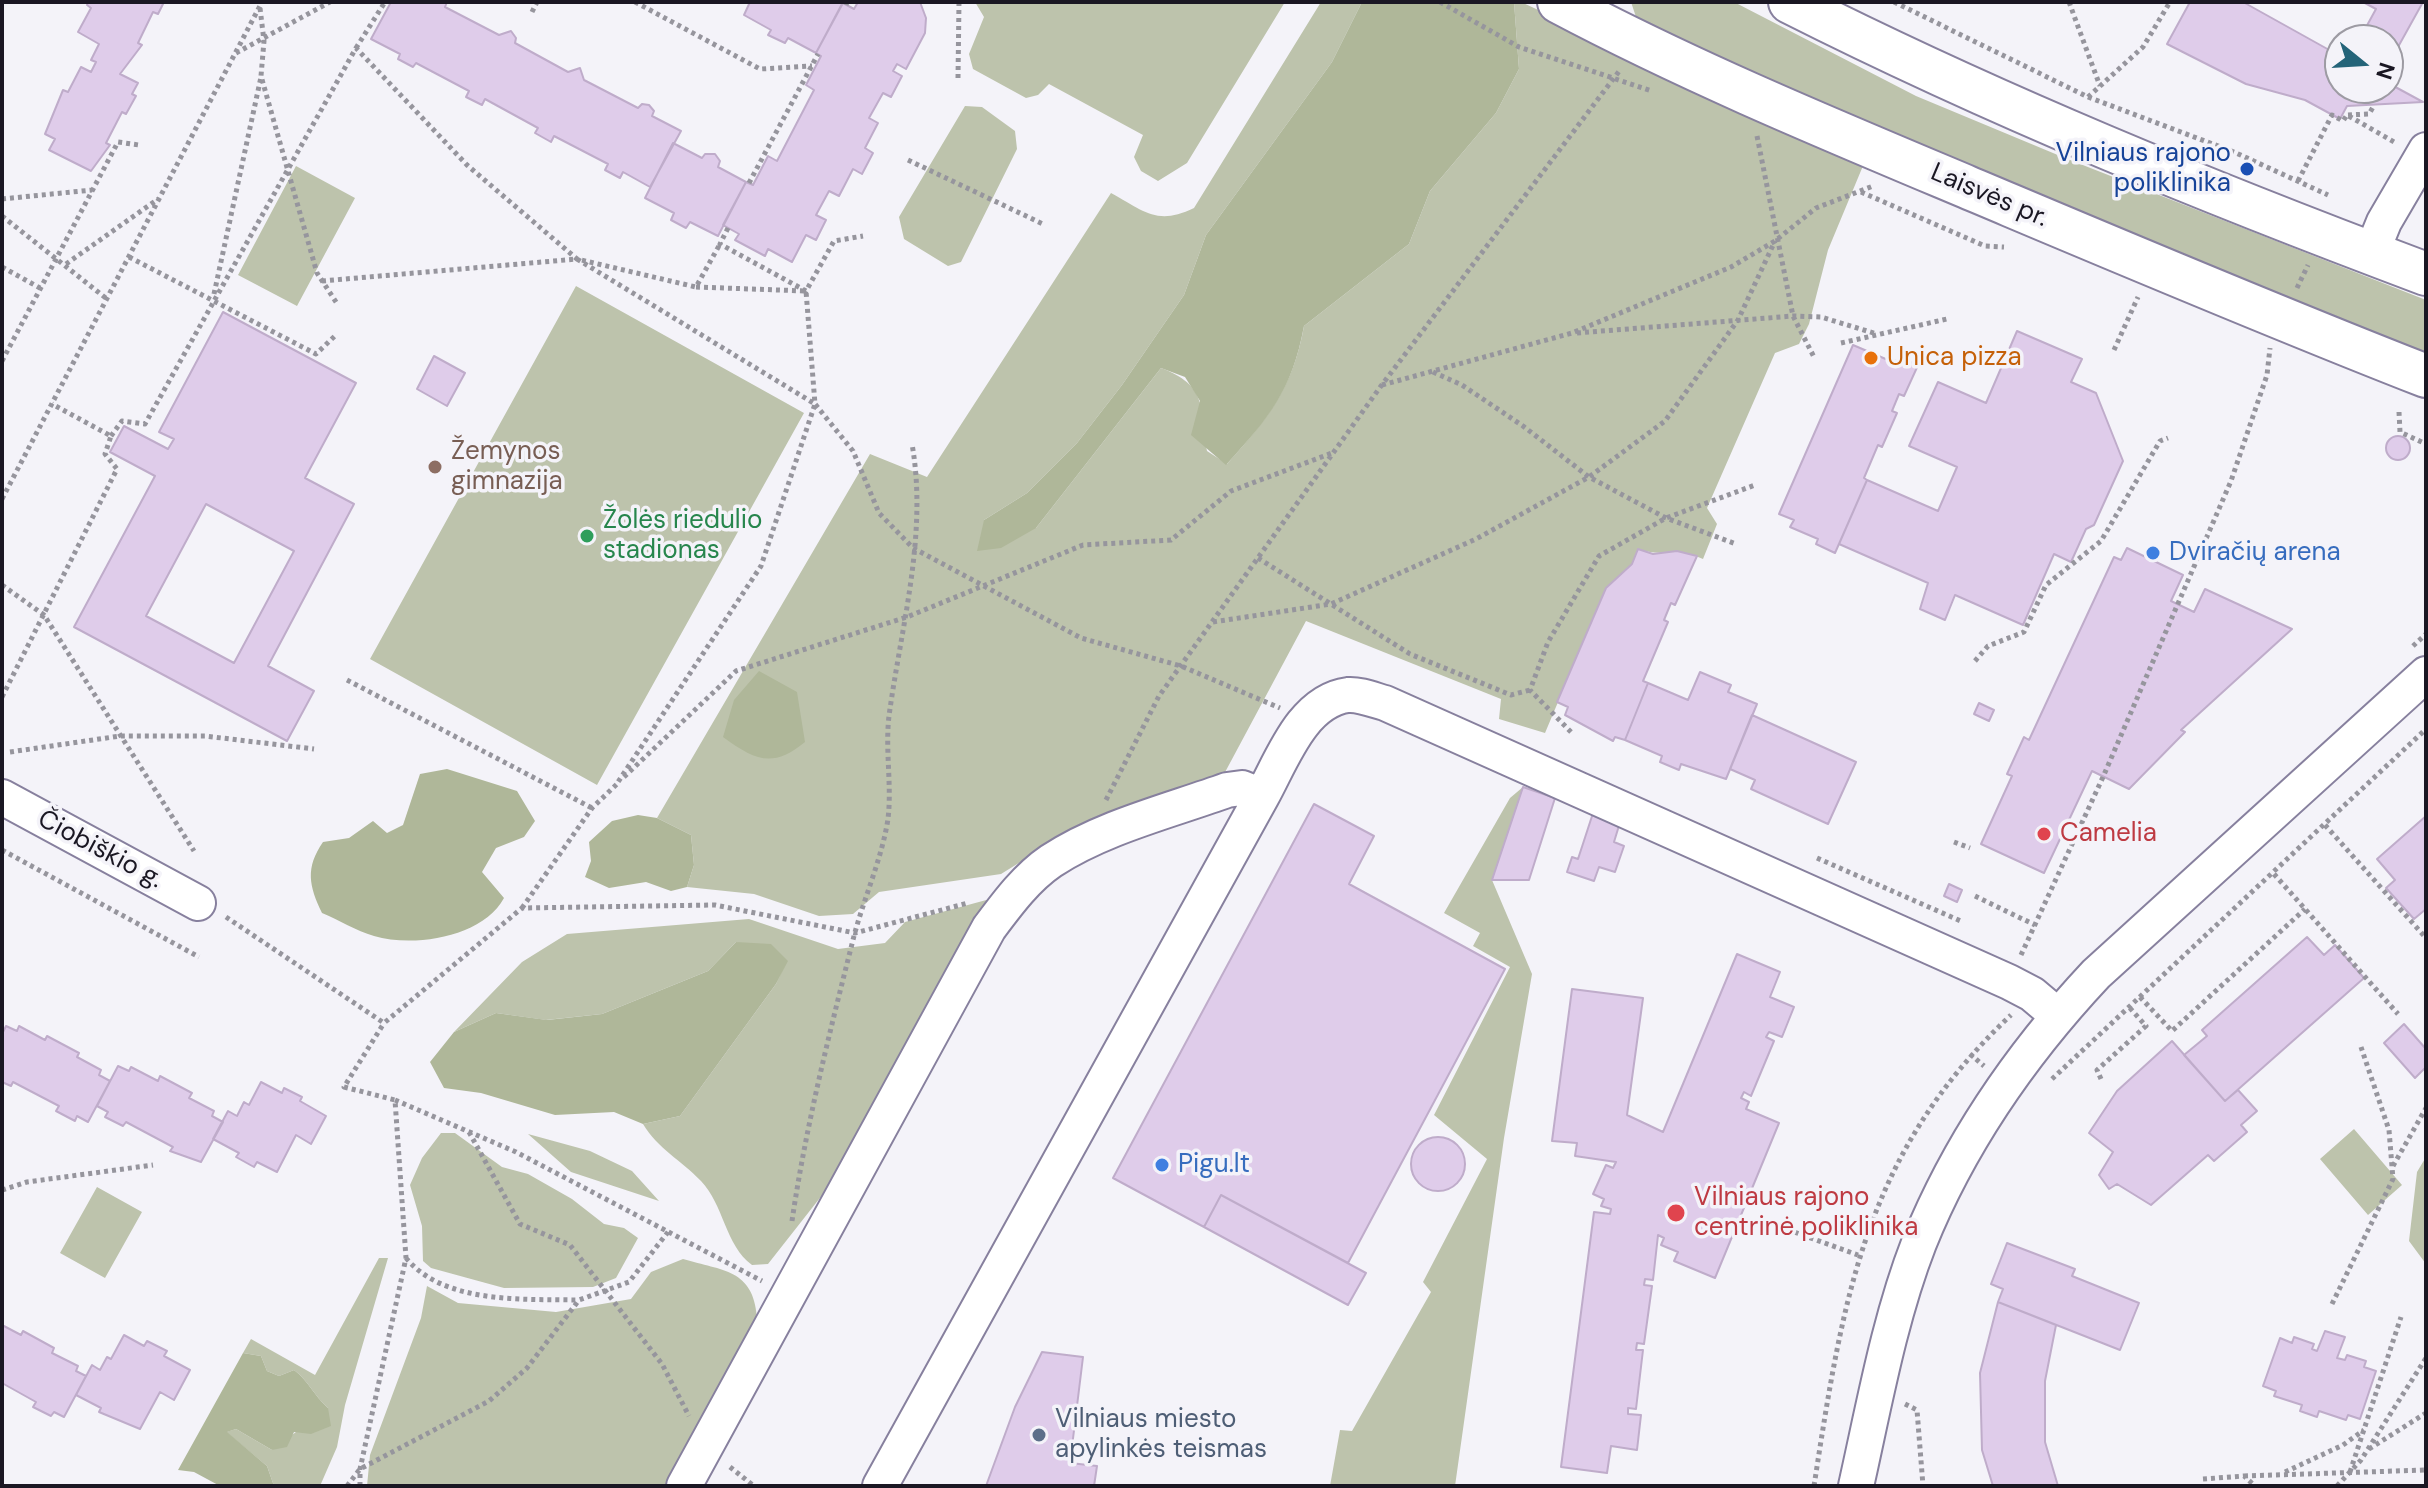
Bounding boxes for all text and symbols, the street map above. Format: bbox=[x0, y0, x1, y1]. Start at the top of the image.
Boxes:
north arrow bbox=[2324, 24, 2404, 104]
text: N bbox=[2369, 59, 2402, 83]
place label: Vilniaus rajono poliklinika bbox=[2056, 138, 2231, 200]
street label: Laisvės pr. bbox=[1926, 157, 2052, 235]
marker: Vilniaus rajono poliklinika bbox=[2238, 160, 2256, 178]
place label: Unica pizza bbox=[1887, 342, 2022, 374]
marker: Unica pizza bbox=[1862, 349, 1880, 367]
place label: Žemynos gimnazija bbox=[451, 436, 563, 498]
marker: Žemynos gimnazija bbox=[426, 458, 444, 476]
place label: Žolės riedulio stadionas bbox=[603, 505, 762, 566]
marker: Žolės riedulio stadionas bbox=[578, 527, 596, 545]
place label: Dviračių arena bbox=[2169, 537, 2341, 569]
marker: Dviračių arena bbox=[2144, 544, 2162, 562]
street label: Čiobiškio g. bbox=[32, 804, 168, 896]
place label: Camelia bbox=[2060, 818, 2157, 850]
marker: Camelia bbox=[2035, 825, 2053, 843]
place label: Pigu.lt bbox=[1178, 1149, 1250, 1181]
marker: Pigu.lt bbox=[1153, 1156, 1171, 1174]
place label: Vilniaus rajono centrinė poliklinika bbox=[1694, 1182, 1918, 1244]
marker: Vilniaus rajono centrinė poliklinika bbox=[1665, 1202, 1687, 1224]
place label: Vilniaus miesto apylinkės teismas bbox=[1055, 1404, 1267, 1466]
marker: Vilniaus miesto apylinkės teismas bbox=[1030, 1426, 1048, 1444]

